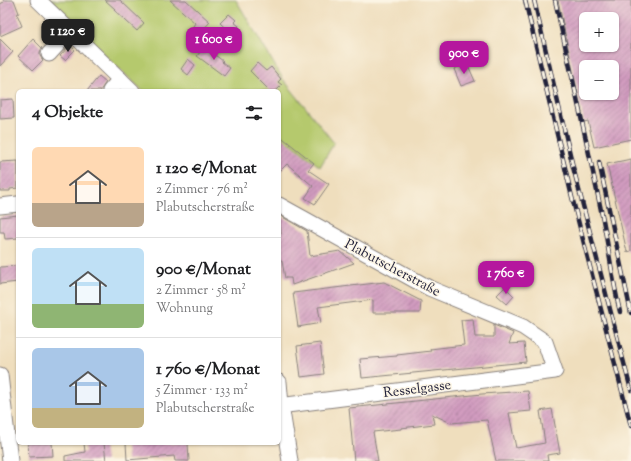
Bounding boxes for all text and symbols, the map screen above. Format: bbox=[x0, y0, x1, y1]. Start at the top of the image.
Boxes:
map controls bbox=[579, 12, 619, 100]
button: + bbox=[579, 12, 619, 52]
pin: 1 120 € bbox=[31, 19, 105, 53]
text: 1 120 € bbox=[50, 23, 86, 41]
pin: 1 600 € bbox=[177, 27, 251, 61]
text: 1 600 € bbox=[195, 31, 233, 49]
pin: 900 € bbox=[436, 41, 492, 75]
text: 900 € bbox=[449, 45, 479, 63]
button: − bbox=[579, 60, 619, 100]
text: 4 Objekte bbox=[32, 101, 103, 125]
icon: filters bbox=[243, 102, 265, 124]
text: 1 120 €/Monat bbox=[156, 157, 257, 181]
icon: home bbox=[64, 163, 112, 211]
text: 2 Zimmer · 76 m² bbox=[156, 181, 248, 199]
text: Plabutscherstraße bbox=[156, 199, 255, 217]
street label: Plabutscherstraße bbox=[341, 235, 444, 303]
text: 900 €/Monat bbox=[156, 258, 251, 282]
pin: 1 760 € bbox=[469, 261, 543, 295]
icon: home bbox=[64, 264, 112, 312]
text: 1 760 € bbox=[487, 265, 525, 283]
text: 2 Zimmer · 58 m² bbox=[156, 282, 246, 300]
text: Wohnung bbox=[156, 300, 213, 318]
text: 1 760 €/Monat bbox=[156, 358, 260, 382]
icon: home bbox=[64, 364, 112, 412]
street label: Resselgasse bbox=[382, 376, 452, 404]
text: 5 Zimmer · 133 m² bbox=[156, 382, 248, 400]
text: Plabutscherstraße bbox=[156, 400, 255, 418]

